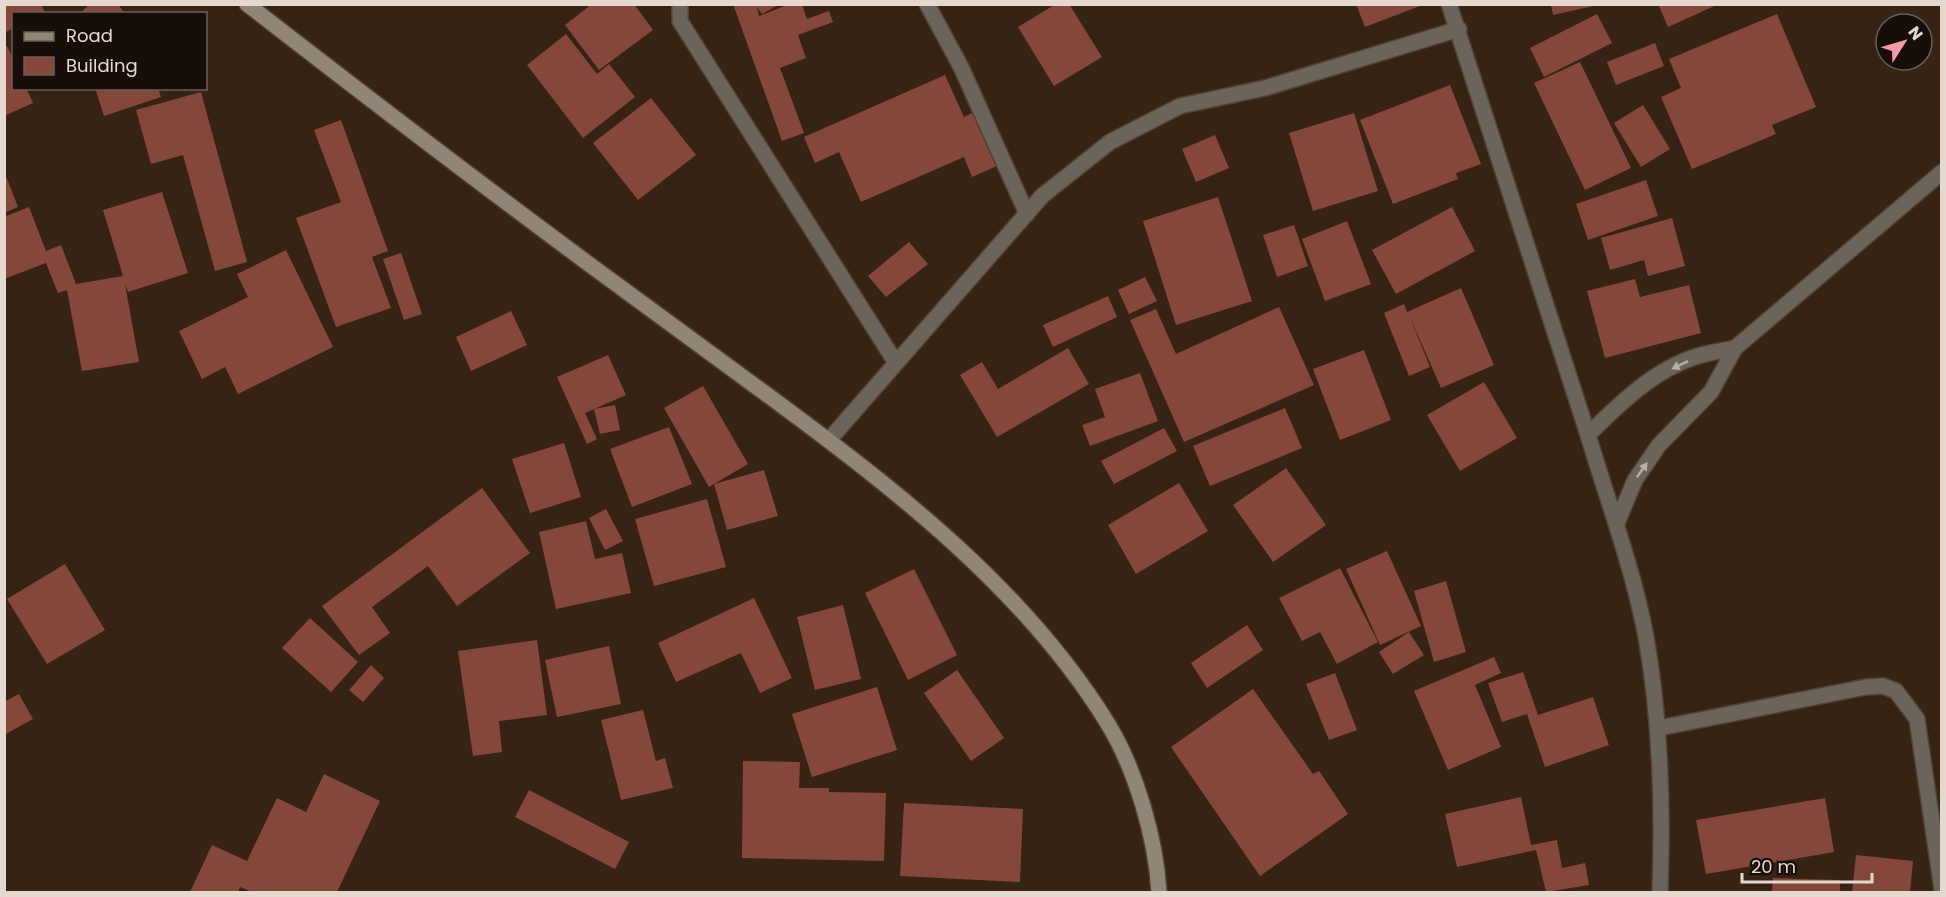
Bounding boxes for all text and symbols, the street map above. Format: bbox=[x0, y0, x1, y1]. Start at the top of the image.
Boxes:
legend bbox=[12, 12, 207, 90]
north arrow bbox=[1874, 12, 1934, 72]
text: N bbox=[1903, 22, 1928, 45]
text: Road bbox=[66, 23, 113, 48]
text: Building bbox=[66, 53, 138, 78]
one-way arrow bbox=[1671, 360, 1688, 369]
one-way arrow bbox=[1636, 462, 1647, 478]
scale bar bbox=[1742, 846, 1872, 884]
text: 20 m bbox=[1751, 854, 1796, 879]

